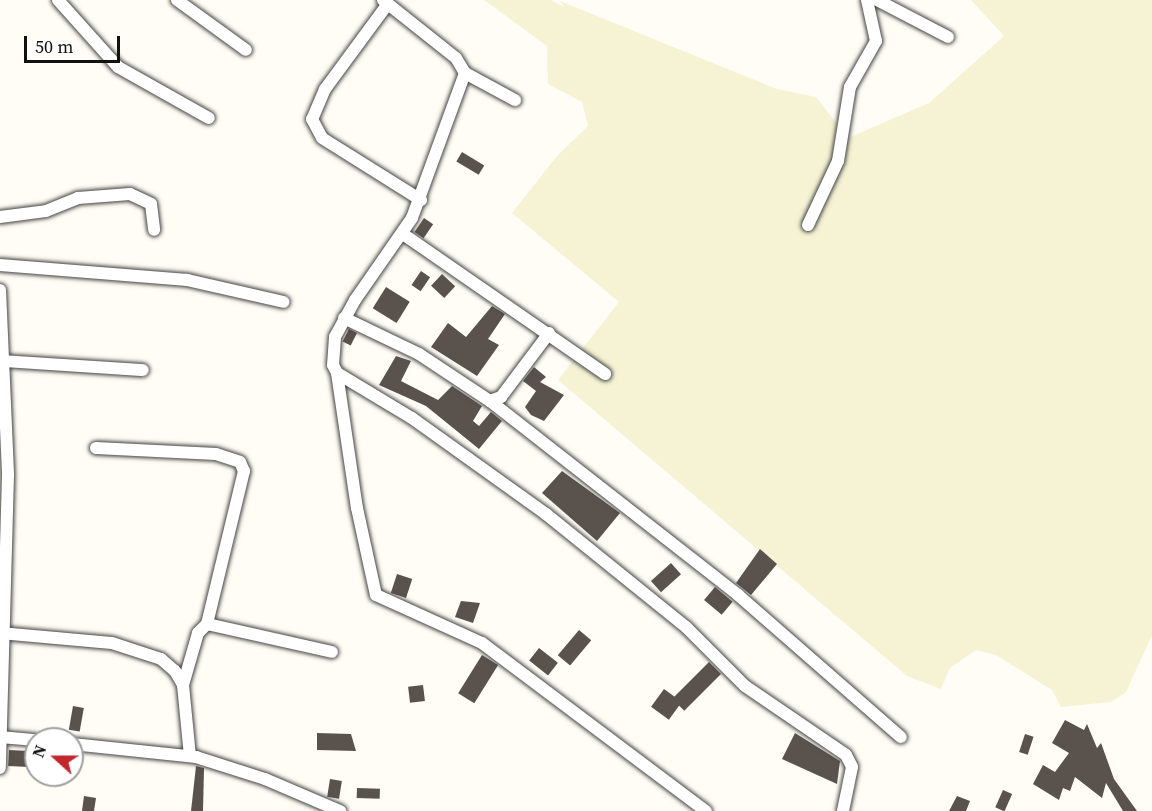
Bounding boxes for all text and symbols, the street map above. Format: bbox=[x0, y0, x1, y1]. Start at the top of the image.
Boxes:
scale bar bbox=[27, 24, 123, 62]
text: 50 m bbox=[35, 34, 73, 59]
north arrow bbox=[24, 727, 84, 787]
text: N bbox=[27, 742, 51, 761]

